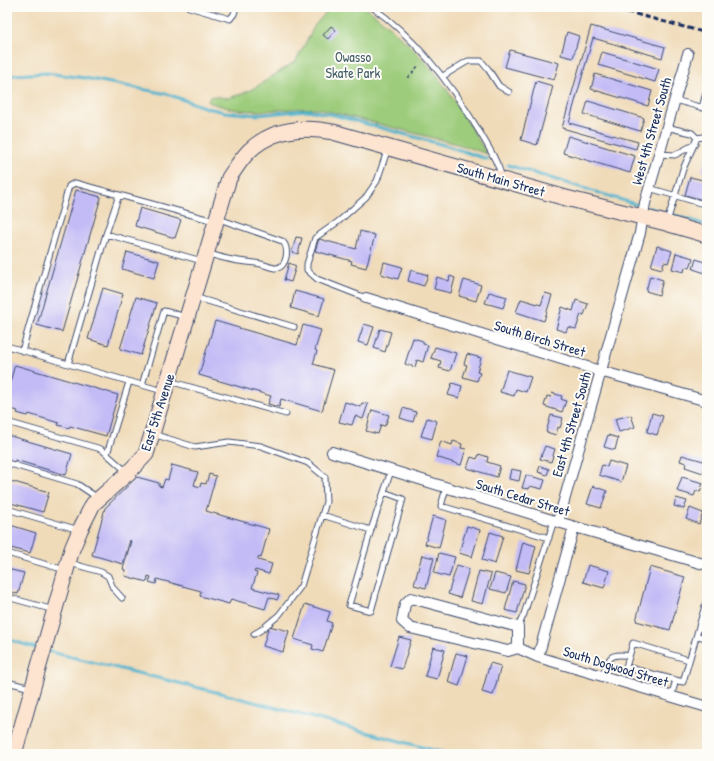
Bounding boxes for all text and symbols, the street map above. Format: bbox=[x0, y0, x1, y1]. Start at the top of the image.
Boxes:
park label: Owasso Skate Park bbox=[326, 47, 381, 82]
street label: West 4th Street South bbox=[627, 75, 675, 187]
street label: South Main Street bbox=[455, 157, 547, 201]
street label: South Birch Street bbox=[492, 315, 588, 361]
street label: East 4th Street South bbox=[547, 369, 595, 479]
street label: East 5th Avenue bbox=[136, 370, 179, 453]
street label: South Cedar Street bbox=[474, 474, 572, 520]
street label: South Dogwood Street bbox=[561, 641, 671, 692]

